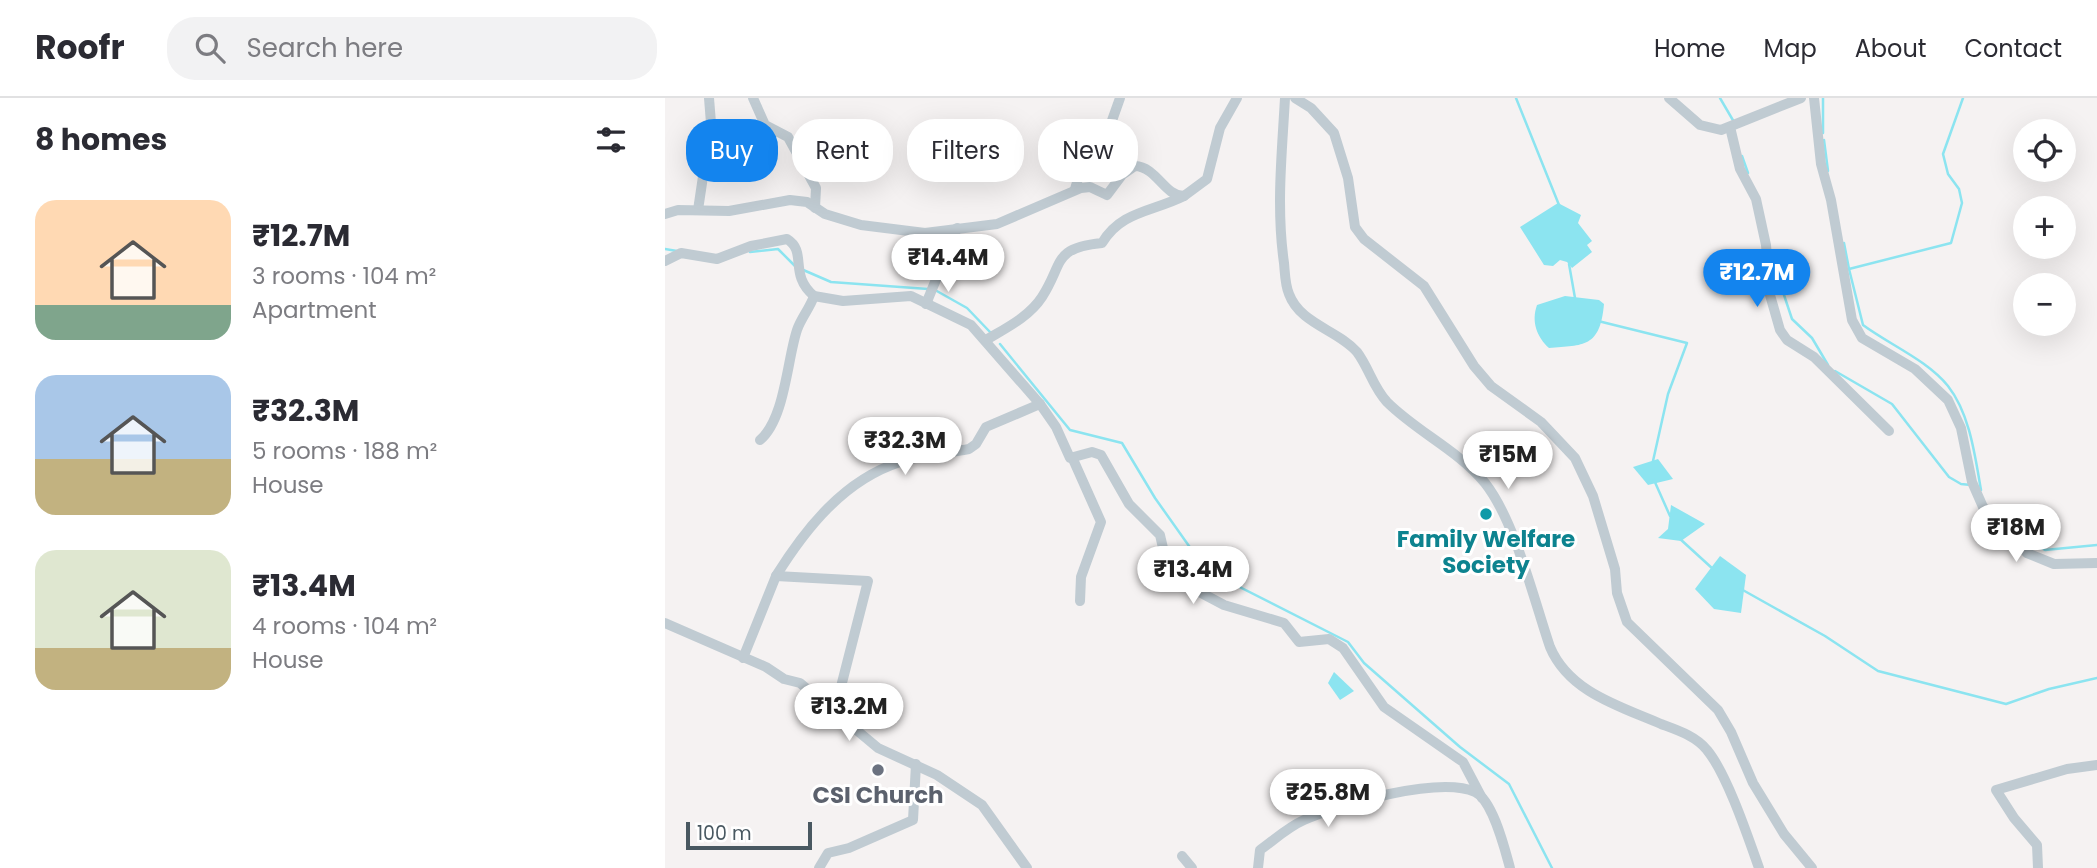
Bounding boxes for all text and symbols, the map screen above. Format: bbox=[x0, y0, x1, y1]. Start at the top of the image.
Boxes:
search box bbox=[167, 17, 657, 80]
text: Roofr bbox=[35, 24, 125, 71]
icon: search bbox=[191, 29, 229, 67]
text: Search here bbox=[247, 30, 403, 66]
text: Home bbox=[1654, 32, 1726, 65]
text: Map bbox=[1764, 32, 1817, 65]
text: About bbox=[1855, 32, 1926, 65]
text: Contact bbox=[1964, 32, 2062, 65]
text: 8 homes bbox=[35, 118, 167, 161]
chip: Buy bbox=[686, 119, 778, 182]
chip: Rent bbox=[792, 119, 893, 182]
chip: Filters bbox=[907, 119, 1024, 182]
chip: New bbox=[1038, 119, 1138, 182]
map controls bbox=[2013, 119, 2076, 336]
button: locate bbox=[2013, 119, 2076, 182]
icon: filters bbox=[592, 121, 630, 159]
button: + bbox=[2013, 196, 2076, 259]
text: ₹12.7M bbox=[252, 214, 350, 257]
icon: home bbox=[91, 228, 175, 312]
pin: ₹14.4M bbox=[891, 234, 1005, 294]
text: ₹14.4M bbox=[907, 241, 989, 273]
pin: ₹12.7M bbox=[1700, 250, 1814, 309]
text: ₹12.7M bbox=[1719, 256, 1795, 288]
text: 3 rooms · 104 m² bbox=[252, 260, 436, 292]
button: − bbox=[2013, 273, 2076, 336]
text: Apartment bbox=[252, 294, 377, 326]
text: ₹32.3M bbox=[252, 389, 359, 432]
icon: home bbox=[91, 403, 175, 487]
pin: ₹32.3M bbox=[848, 418, 962, 477]
text: ₹32.3M bbox=[864, 424, 946, 456]
pin: ₹15M bbox=[1467, 432, 1549, 491]
text: 5 rooms · 188 m² bbox=[252, 435, 437, 467]
text: ₹15M bbox=[1479, 438, 1537, 470]
text: House bbox=[252, 469, 324, 501]
pin: ₹18M bbox=[1975, 504, 2057, 564]
marker: Family Welfare Society bbox=[1478, 506, 1494, 522]
text: ₹18M bbox=[1987, 511, 2045, 543]
place label: Family Welfare Society bbox=[1397, 523, 1575, 581]
pin: ₹13.4M bbox=[1136, 546, 1250, 606]
text: ₹13.4M bbox=[1153, 553, 1233, 585]
text: ₹13.4M bbox=[252, 564, 356, 607]
icon: home bbox=[91, 578, 175, 662]
text: 4 rooms · 104 m² bbox=[252, 610, 437, 642]
text: House bbox=[252, 644, 324, 676]
pin: ₹13.2M bbox=[792, 684, 906, 743]
text: ₹13.2M bbox=[810, 690, 888, 722]
marker: CSI Church bbox=[870, 762, 886, 778]
pin: ₹25.8M bbox=[1271, 770, 1385, 829]
text: ₹25.8M bbox=[1286, 776, 1370, 808]
place label: CSI Church bbox=[812, 779, 944, 811]
scale bar bbox=[686, 819, 812, 851]
text: 100 m bbox=[697, 820, 752, 847]

